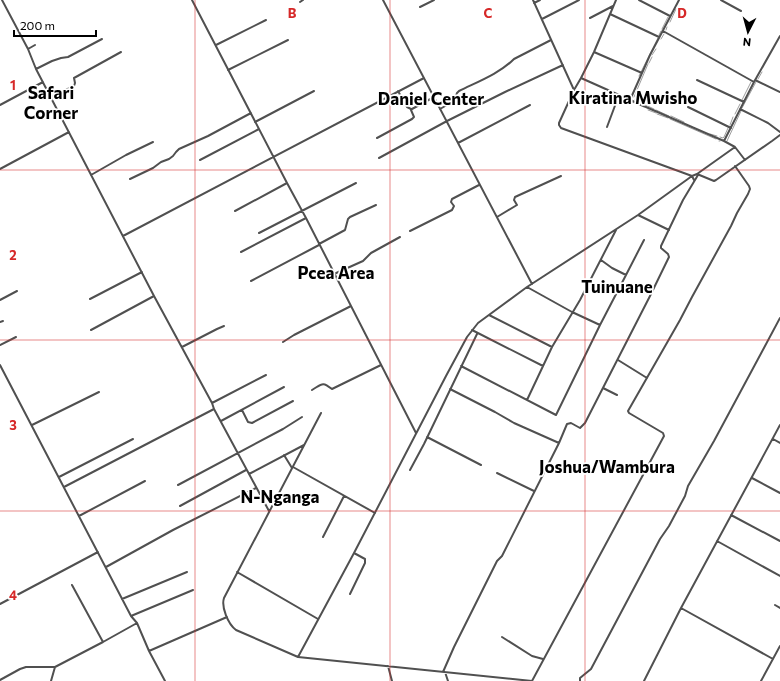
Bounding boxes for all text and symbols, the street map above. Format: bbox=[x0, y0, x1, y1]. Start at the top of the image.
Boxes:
text: B bbox=[288, 5, 297, 21]
text: C bbox=[484, 5, 493, 21]
text: D bbox=[677, 5, 687, 21]
scale bar bbox=[14, 12, 96, 38]
north arrow bbox=[728, 12, 768, 52]
text: 200 m bbox=[20, 18, 55, 32]
text: N bbox=[742, 36, 752, 49]
text: 1 bbox=[10, 77, 16, 93]
district label: Safari Corner bbox=[24, 82, 78, 123]
district label: Kiratina Mwisho bbox=[569, 87, 697, 108]
district label: Daniel Center bbox=[378, 88, 484, 109]
text: 2 bbox=[9, 247, 17, 263]
district label: Pcea Area bbox=[297, 262, 375, 283]
district label: Tuinuane bbox=[581, 276, 653, 297]
text: 3 bbox=[9, 417, 17, 433]
district label: Joshua/Wambura bbox=[539, 456, 675, 477]
district label: N-Nganga bbox=[240, 486, 320, 507]
text: 4 bbox=[9, 587, 17, 603]

